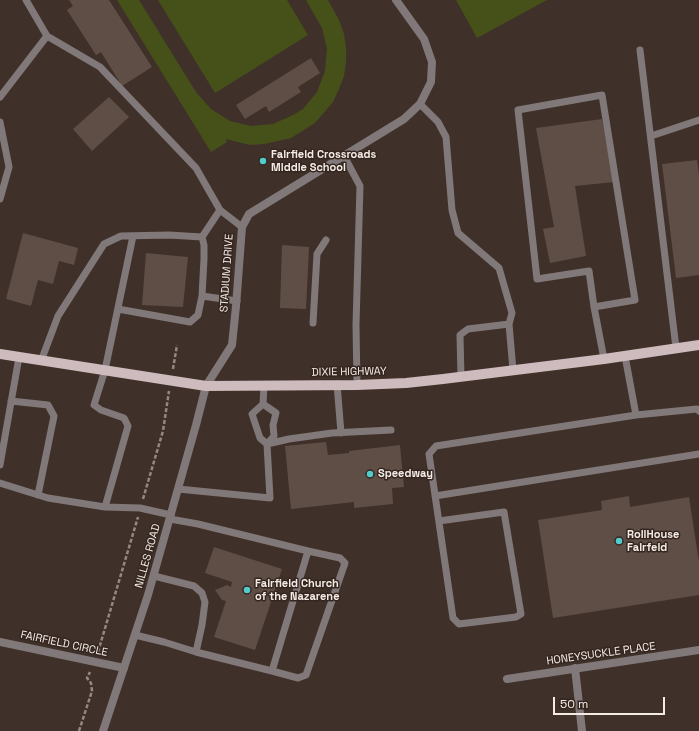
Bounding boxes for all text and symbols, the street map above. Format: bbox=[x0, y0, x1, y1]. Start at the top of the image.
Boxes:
place label: Fairfield Crossroads Middle School bbox=[271, 148, 376, 174]
marker: Fairfield Crossroads Middle School bbox=[258, 156, 268, 166]
street label: STADIUM DRIVE bbox=[218, 233, 236, 313]
street label: DIXIE HIGHWAY bbox=[311, 365, 387, 379]
place label: Speedway bbox=[378, 467, 433, 481]
marker: Speedway bbox=[365, 469, 375, 479]
street label: NILLES ROAD bbox=[133, 522, 163, 590]
place label: RollHouse Fairfeld bbox=[627, 528, 679, 554]
marker: RollHouse Fairfeld bbox=[614, 536, 624, 546]
place label: Fairfield Church of the Nazarene bbox=[255, 577, 339, 603]
marker: Fairfield Church of the Nazarene bbox=[242, 585, 252, 595]
street label: FAIRFIELD CIRCLE bbox=[19, 628, 109, 660]
street label: HONEYSUCKLE PLACE bbox=[546, 640, 656, 668]
scale bar bbox=[555, 689, 667, 715]
text: 50 m bbox=[560, 696, 588, 712]

